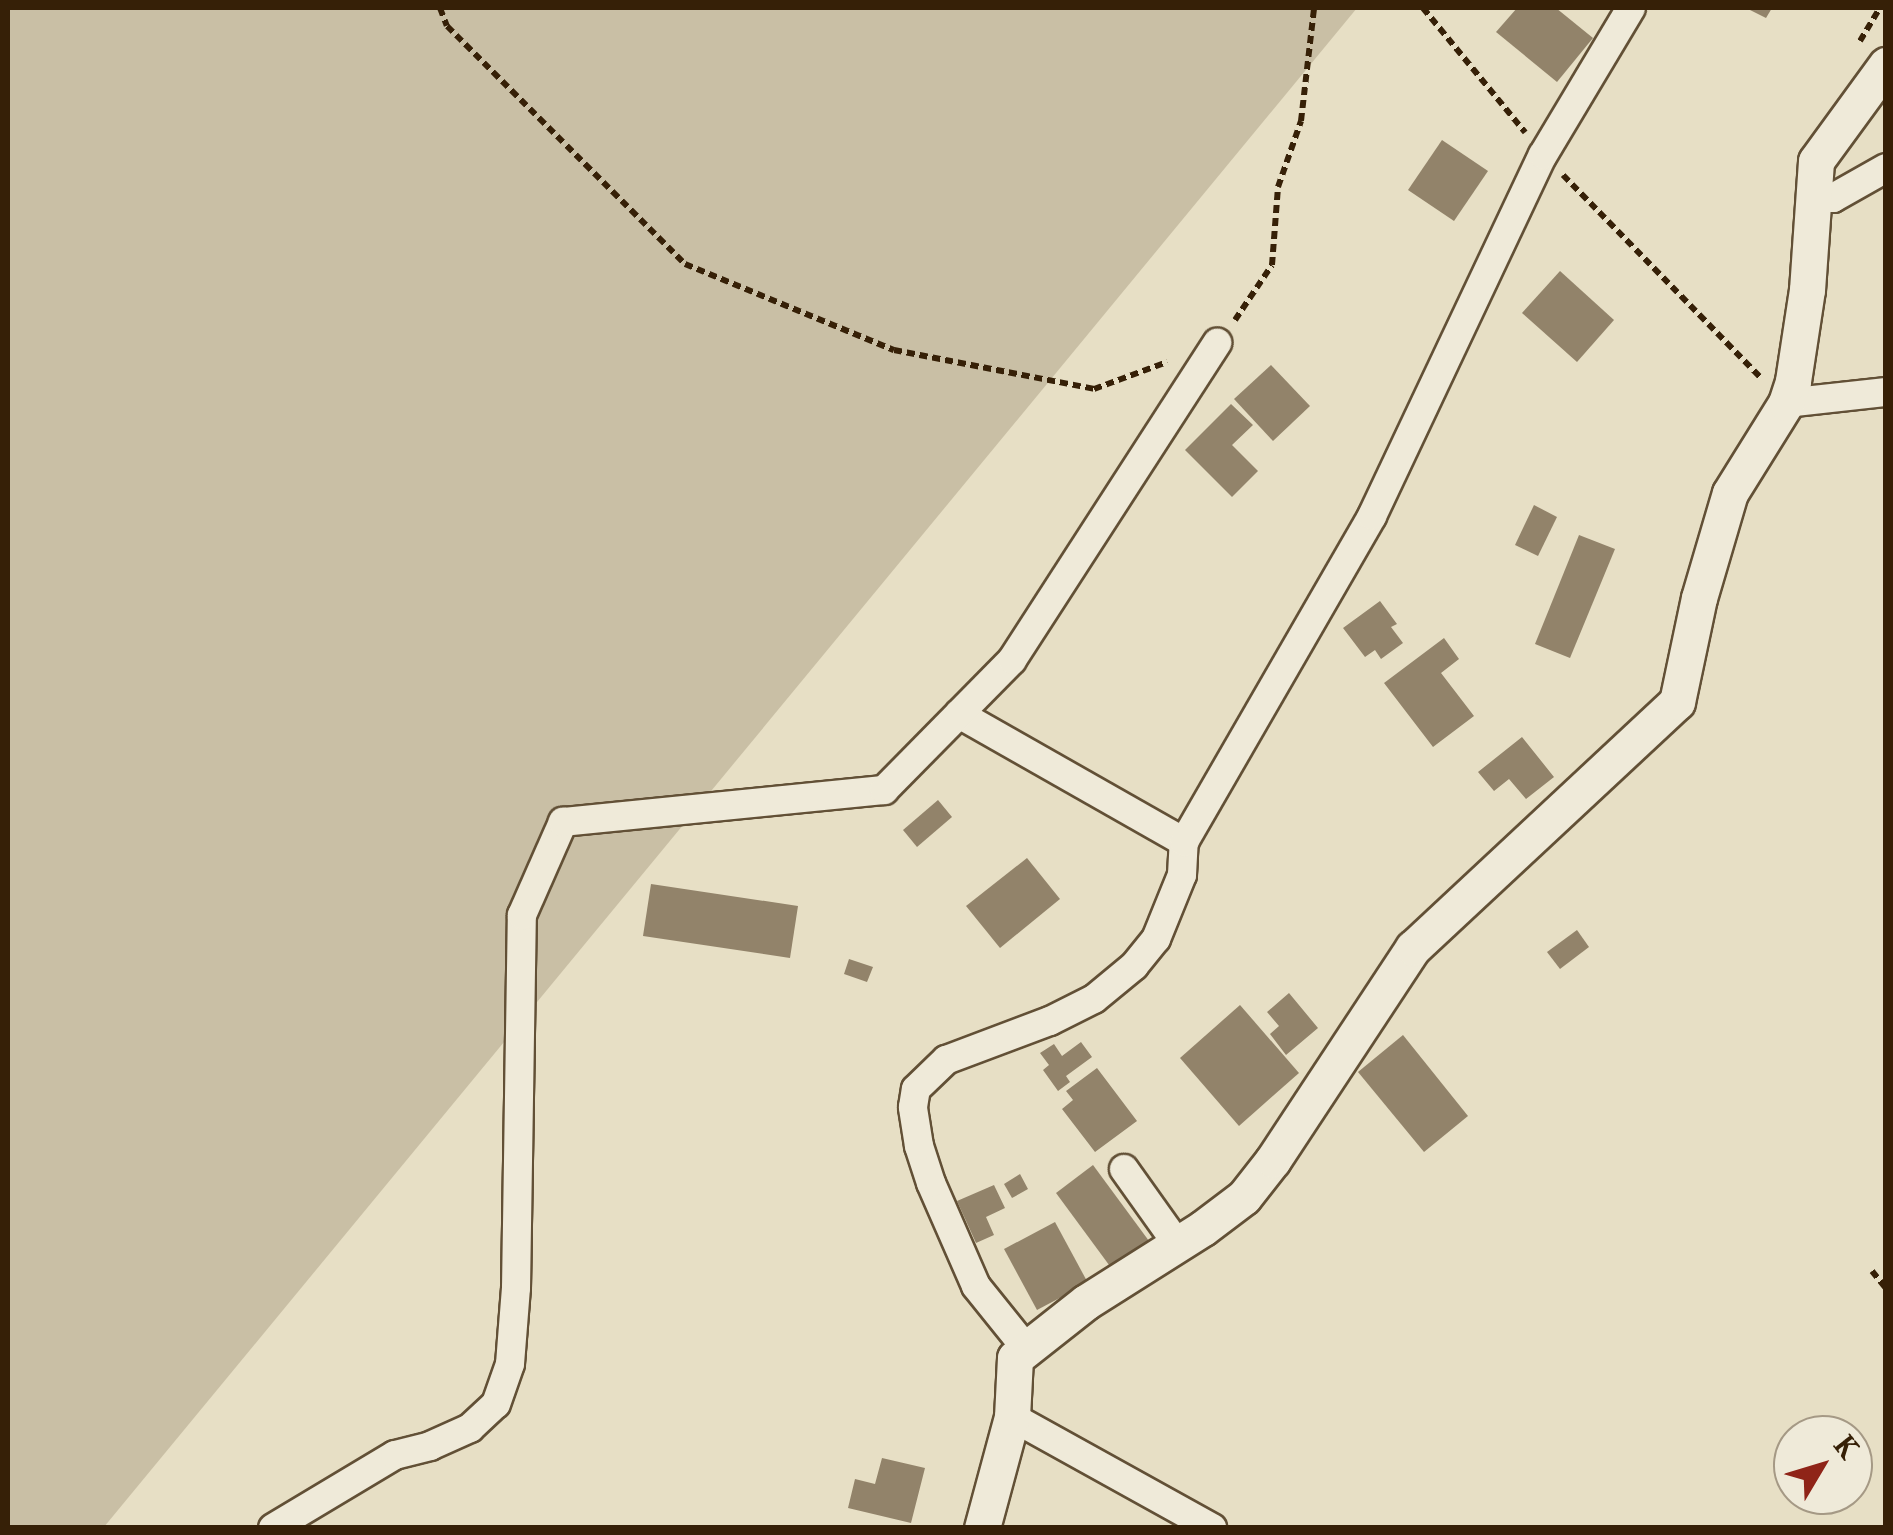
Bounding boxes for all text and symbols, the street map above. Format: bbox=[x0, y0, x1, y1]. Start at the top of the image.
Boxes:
north arrow bbox=[1773, 1415, 1873, 1515]
text: K bbox=[1826, 1429, 1865, 1466]

